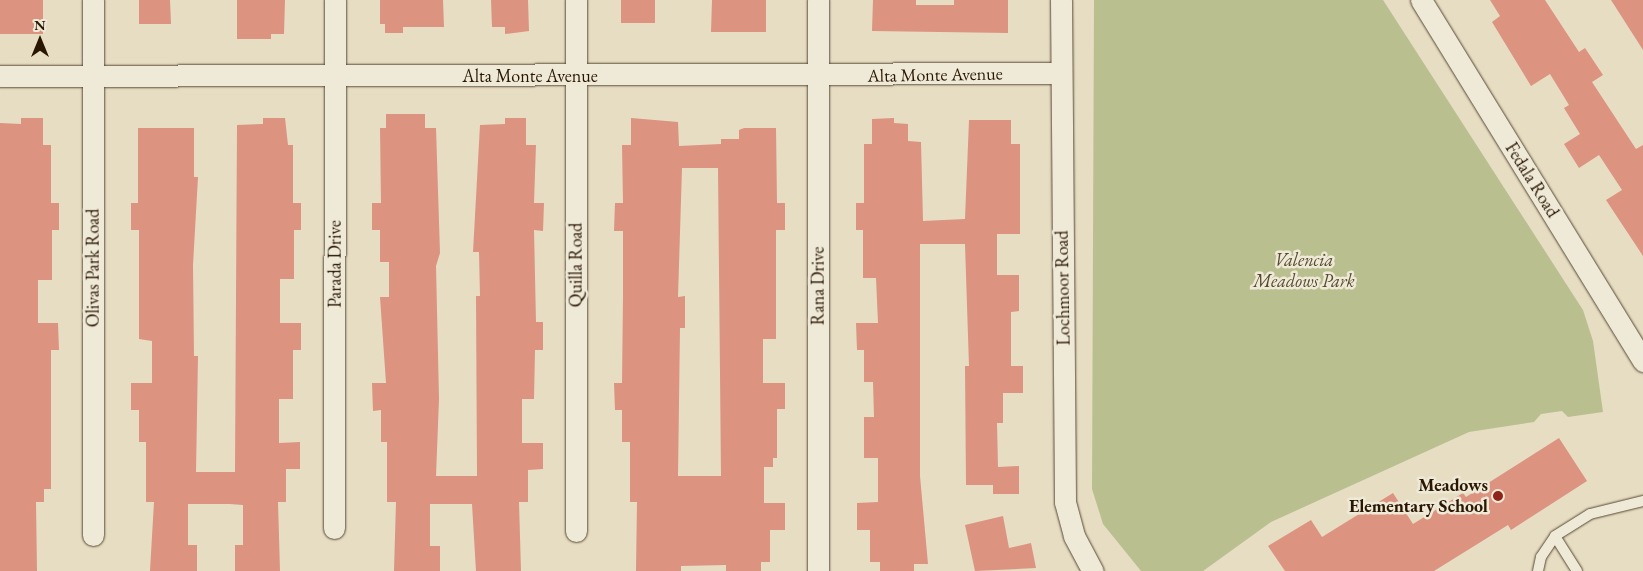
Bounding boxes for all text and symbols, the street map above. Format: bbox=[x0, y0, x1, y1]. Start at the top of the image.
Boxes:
north arrow bbox=[15, 15, 65, 65]
text: N bbox=[34, 16, 46, 34]
street label: Alta Monte Avenue bbox=[867, 63, 1003, 87]
street label: Alta Monte Avenue bbox=[462, 65, 598, 87]
street label: Fedala Road bbox=[1500, 138, 1564, 222]
street label: Olivas Park Road bbox=[82, 209, 104, 327]
street label: Parada Drive bbox=[324, 220, 346, 308]
street label: Quilla Road bbox=[565, 223, 587, 307]
street label: Lochmoor Road bbox=[1051, 230, 1075, 346]
street label: Rana Drive bbox=[807, 247, 829, 325]
park label: Valencia Meadows Park bbox=[1253, 250, 1355, 292]
place label: Meadows Elementary School bbox=[1349, 475, 1488, 518]
marker: Meadows Elementary School bbox=[1492, 490, 1504, 502]

